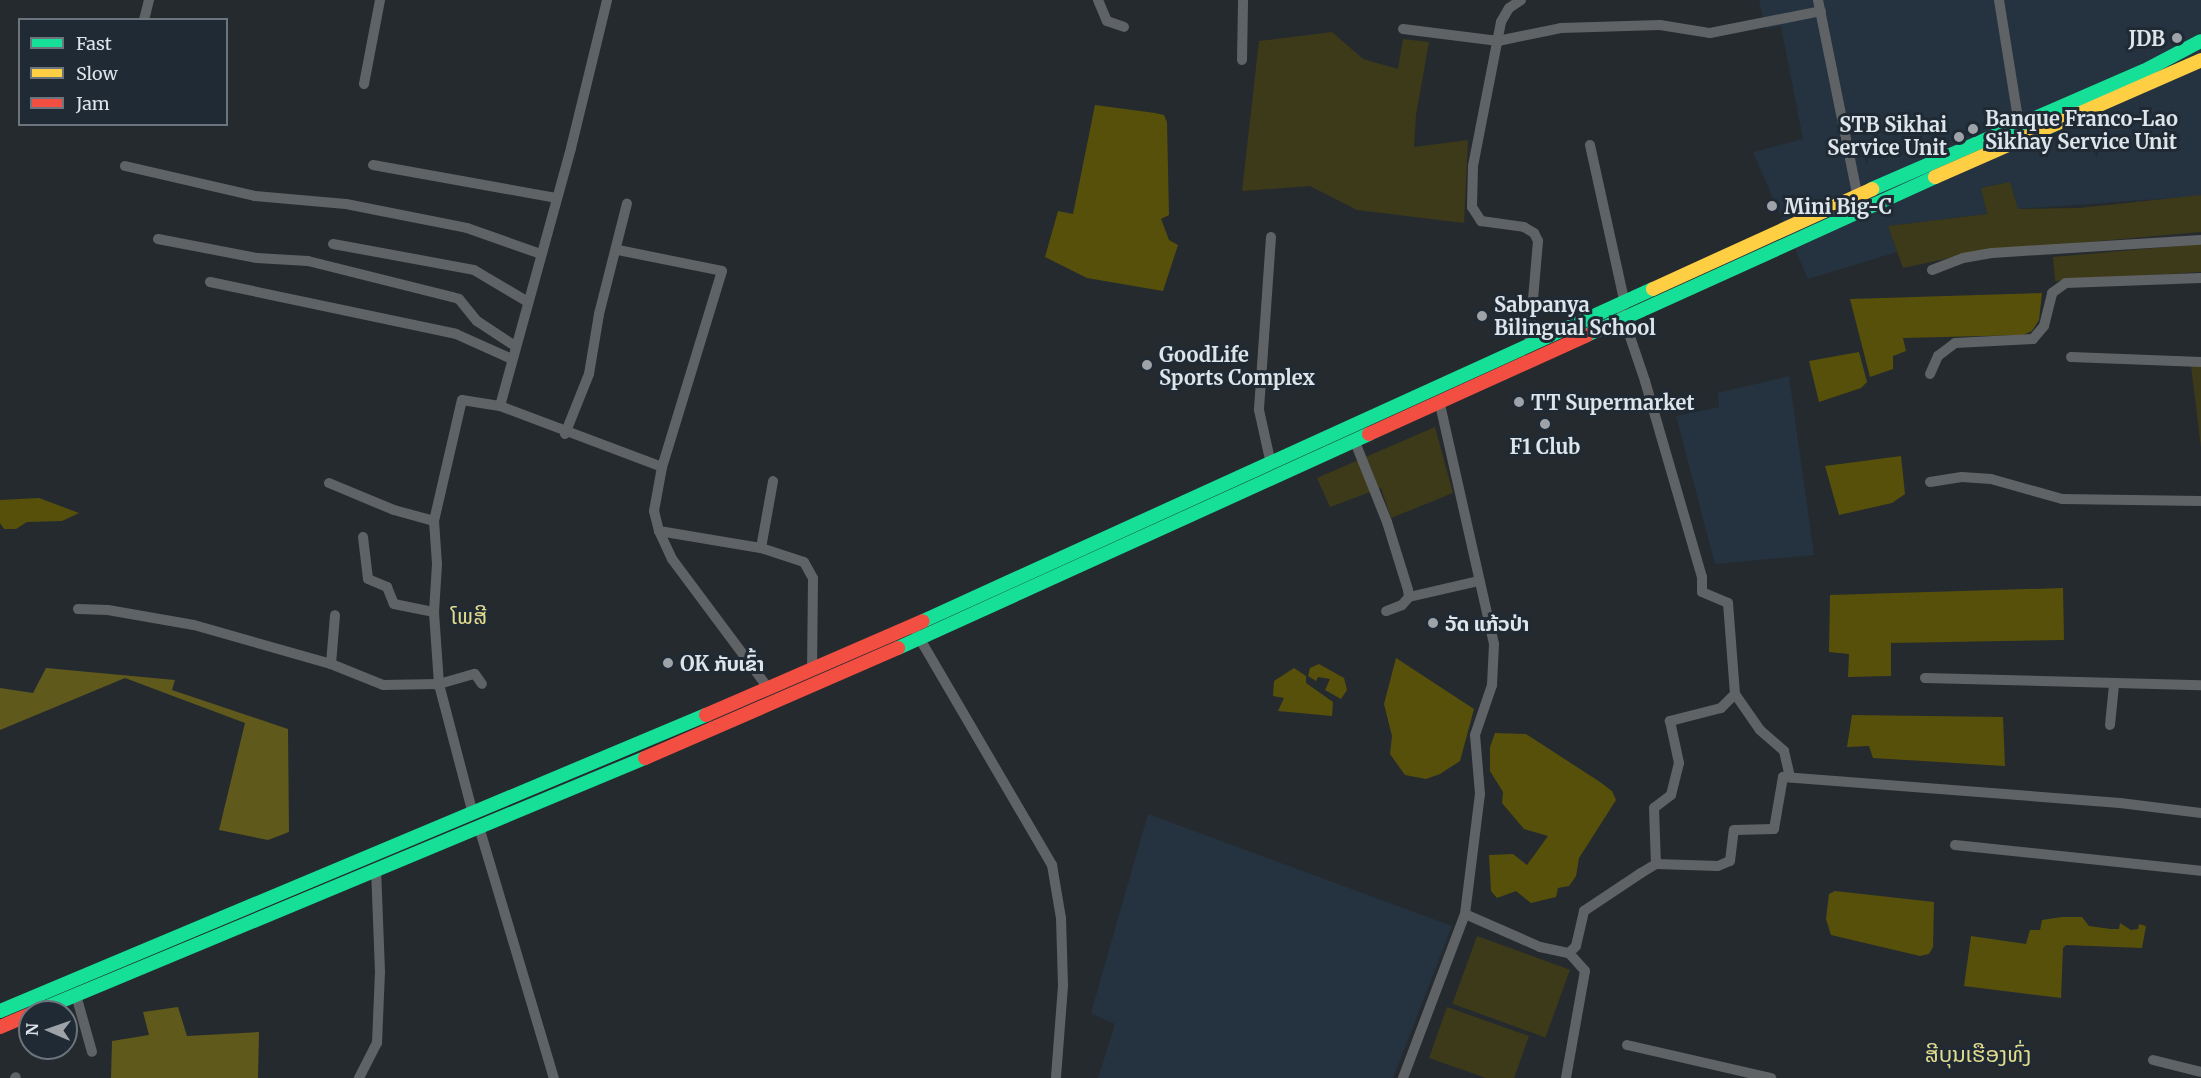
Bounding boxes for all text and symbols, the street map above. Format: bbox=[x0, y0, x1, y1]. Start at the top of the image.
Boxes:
legend bbox=[18, 18, 228, 126]
place label: JDB bbox=[2128, 26, 2165, 50]
marker: JDB bbox=[2170, 31, 2184, 45]
text: Fast bbox=[76, 32, 112, 55]
text: Slow bbox=[76, 62, 118, 85]
text: Jam bbox=[76, 92, 110, 115]
place label: Banque Franco-Lao Sikhay Service Unit bbox=[1985, 106, 2178, 153]
place label: STB Sikhai Service Unit bbox=[1827, 113, 1947, 160]
marker: Banque Franco-Lao Sikhay Service Unit bbox=[1966, 122, 1980, 136]
marker: STB Sikhai Service Unit bbox=[1952, 130, 1966, 144]
place label: Mini Big-C bbox=[1784, 194, 1892, 218]
marker: Mini Big-C bbox=[1765, 199, 1779, 213]
place label: Sabpanya Bilingual School bbox=[1494, 292, 1656, 339]
marker: Sabpanya Bilingual School bbox=[1475, 309, 1489, 323]
place label: GoodLife Sports Complex bbox=[1159, 342, 1315, 389]
marker: GoodLife Sports Complex bbox=[1140, 358, 1154, 372]
place label: TT Supermarket bbox=[1531, 390, 1694, 414]
marker: TT Supermarket bbox=[1512, 395, 1526, 409]
marker: F1 Club bbox=[1538, 417, 1552, 431]
place label: F1 Club bbox=[1510, 434, 1580, 458]
district label: ໂພສີ bbox=[451, 604, 487, 630]
place label: ວັດ ແກ້ວປ່າ bbox=[1445, 611, 1529, 635]
marker: ວັດ ແກ້ວປ່າ bbox=[1426, 616, 1440, 630]
place label: OK ກັບເຂົ້າ bbox=[680, 651, 764, 675]
marker: OK ກັບເຂົ້າ bbox=[661, 656, 675, 670]
north arrow bbox=[18, 1000, 78, 1060]
text: N bbox=[22, 1023, 42, 1036]
district label: ສີບຸນເຮືອງທົ່ງ bbox=[1925, 1042, 2031, 1068]

